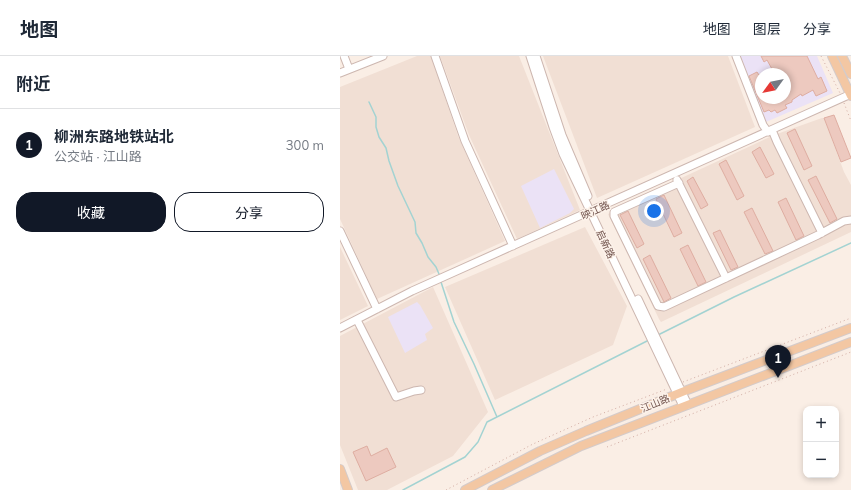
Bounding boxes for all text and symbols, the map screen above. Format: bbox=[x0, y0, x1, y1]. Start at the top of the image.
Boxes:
text: 地图 bbox=[20, 17, 58, 41]
text: 地图 bbox=[703, 20, 731, 38]
text: 图层 bbox=[753, 20, 781, 38]
text: 分享 bbox=[803, 20, 831, 38]
north arrow bbox=[755, 68, 791, 104]
text: 附近 bbox=[16, 73, 50, 94]
text: 柳洲东路地铁站北 bbox=[54, 127, 174, 146]
text: 1 bbox=[25, 137, 33, 153]
text: 300 m bbox=[286, 137, 324, 153]
text: 公交站 · 江山路 bbox=[54, 148, 142, 164]
button: 收藏 bbox=[16, 192, 166, 232]
button: 分享 bbox=[174, 192, 324, 232]
street label: 映江路 bbox=[579, 198, 612, 222]
your location bbox=[644, 201, 664, 221]
street label: 启新路 bbox=[593, 228, 618, 261]
pin: 1 bbox=[765, 345, 791, 378]
street label: 江山路 bbox=[639, 392, 672, 415]
map controls bbox=[803, 406, 839, 478]
button: + bbox=[803, 406, 839, 442]
button: − bbox=[803, 442, 839, 478]

